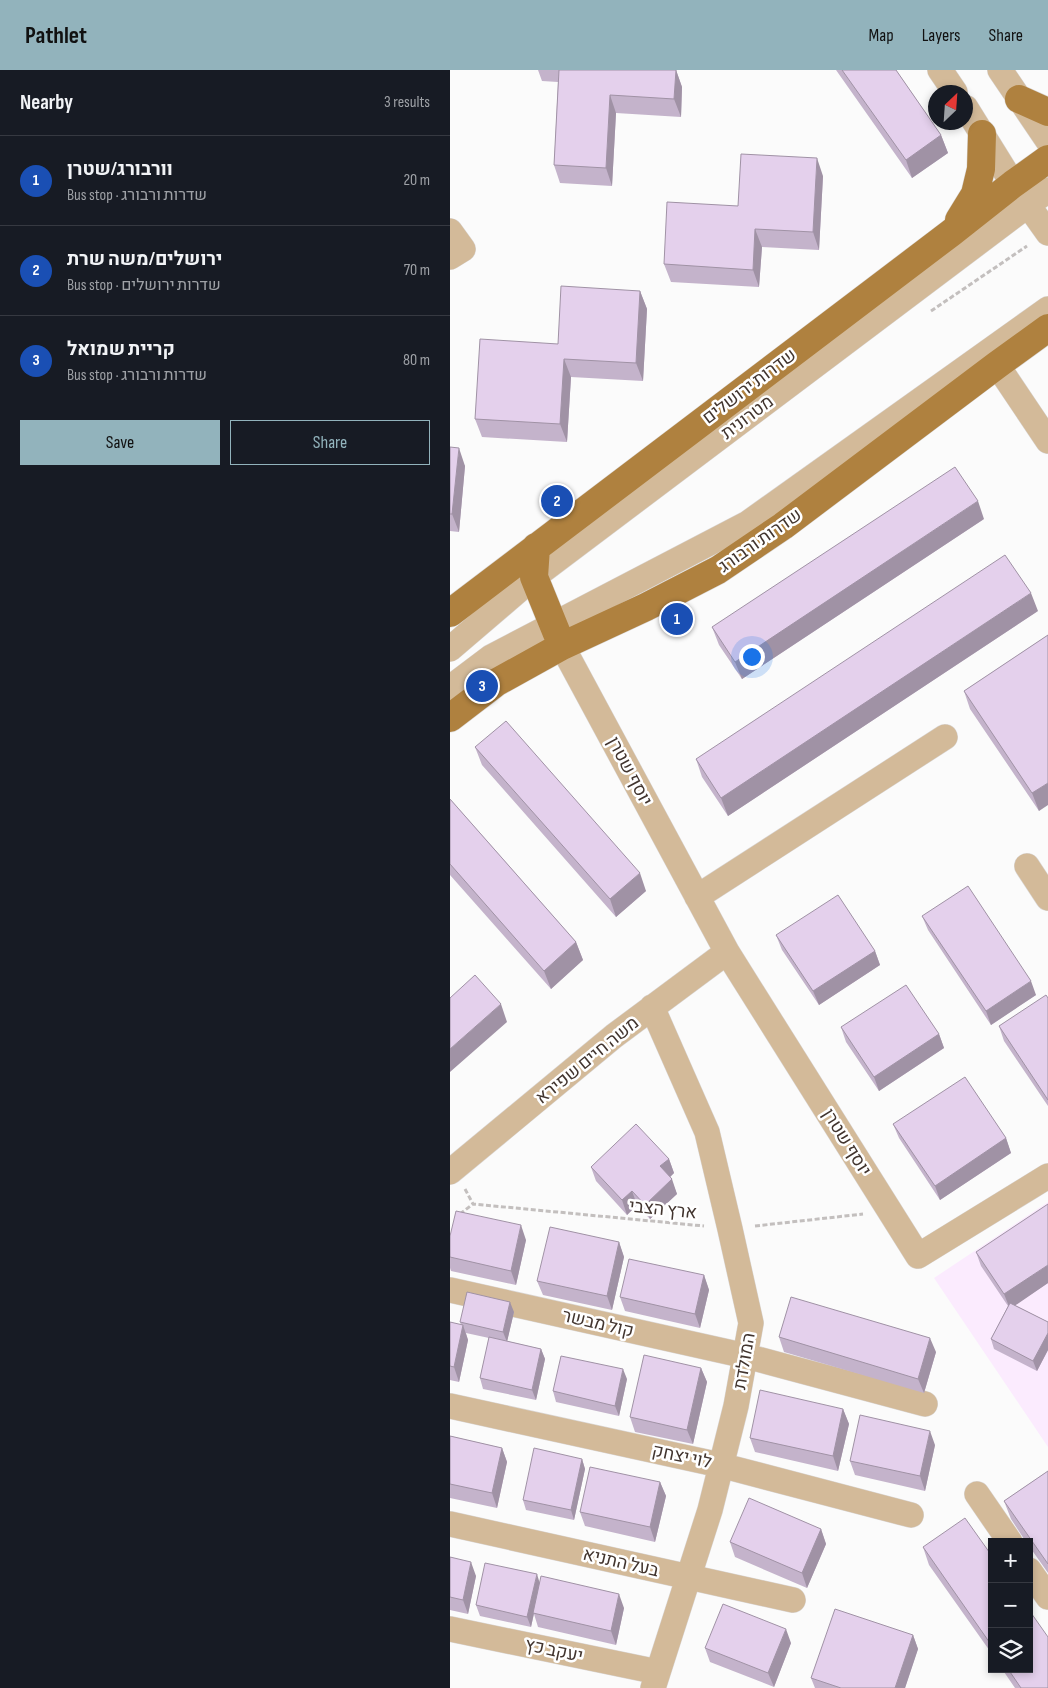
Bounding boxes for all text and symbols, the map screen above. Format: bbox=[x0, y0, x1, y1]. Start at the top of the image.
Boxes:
text: Pathlet bbox=[25, 21, 87, 50]
text: Map bbox=[869, 25, 894, 46]
text: Layers bbox=[922, 25, 961, 46]
text: Share bbox=[989, 25, 1023, 46]
north arrow bbox=[928, 85, 973, 130]
text: Nearby bbox=[20, 90, 73, 115]
text: 3 results bbox=[384, 93, 430, 112]
text: וורבורג/שטרן bbox=[67, 158, 173, 181]
text: 1 bbox=[33, 171, 39, 190]
text: 20 m bbox=[403, 171, 430, 190]
text: Bus stop · שדרות ורבורג bbox=[67, 186, 207, 205]
text: ירושלים/משה שרת bbox=[67, 248, 222, 271]
text: 2 bbox=[32, 261, 40, 280]
text: 70 m bbox=[404, 261, 430, 280]
text: Bus stop · שדרות ירושלים bbox=[67, 276, 221, 295]
text: קריית שמואל bbox=[67, 338, 175, 361]
street label: שדרות ירושלים bbox=[698, 344, 800, 428]
text: 3 bbox=[32, 351, 40, 370]
text: 80 m bbox=[403, 351, 430, 370]
text: Bus stop · שדרות ורבורג bbox=[67, 366, 207, 385]
street label: מטרונית bbox=[717, 391, 778, 444]
button: Save bbox=[20, 420, 220, 465]
button: Share bbox=[230, 420, 430, 465]
pin: 2 bbox=[541, 482, 573, 520]
street label: שדרות ורבורג bbox=[715, 504, 806, 577]
pin: 1 bbox=[661, 600, 693, 638]
your location bbox=[739, 644, 765, 670]
pin: 3 bbox=[466, 667, 498, 705]
street label: יוסף שטרן bbox=[603, 733, 656, 809]
street label: משה חיים שפירא bbox=[531, 1012, 643, 1108]
street label: יוסף שטרן bbox=[818, 1105, 875, 1180]
street label: ארץ הצבי bbox=[628, 1195, 698, 1224]
street label: קול מבשר bbox=[560, 1305, 636, 1342]
street label: המולדת bbox=[729, 1331, 760, 1391]
street label: לוי יצחק bbox=[650, 1440, 714, 1473]
map controls bbox=[988, 1538, 1033, 1673]
button: + bbox=[988, 1538, 1033, 1583]
street label: בעל התניא bbox=[581, 1544, 661, 1582]
button: − bbox=[988, 1583, 1033, 1628]
button: layers bbox=[988, 1628, 1033, 1673]
street label: יעקב כץ bbox=[523, 1634, 585, 1667]

